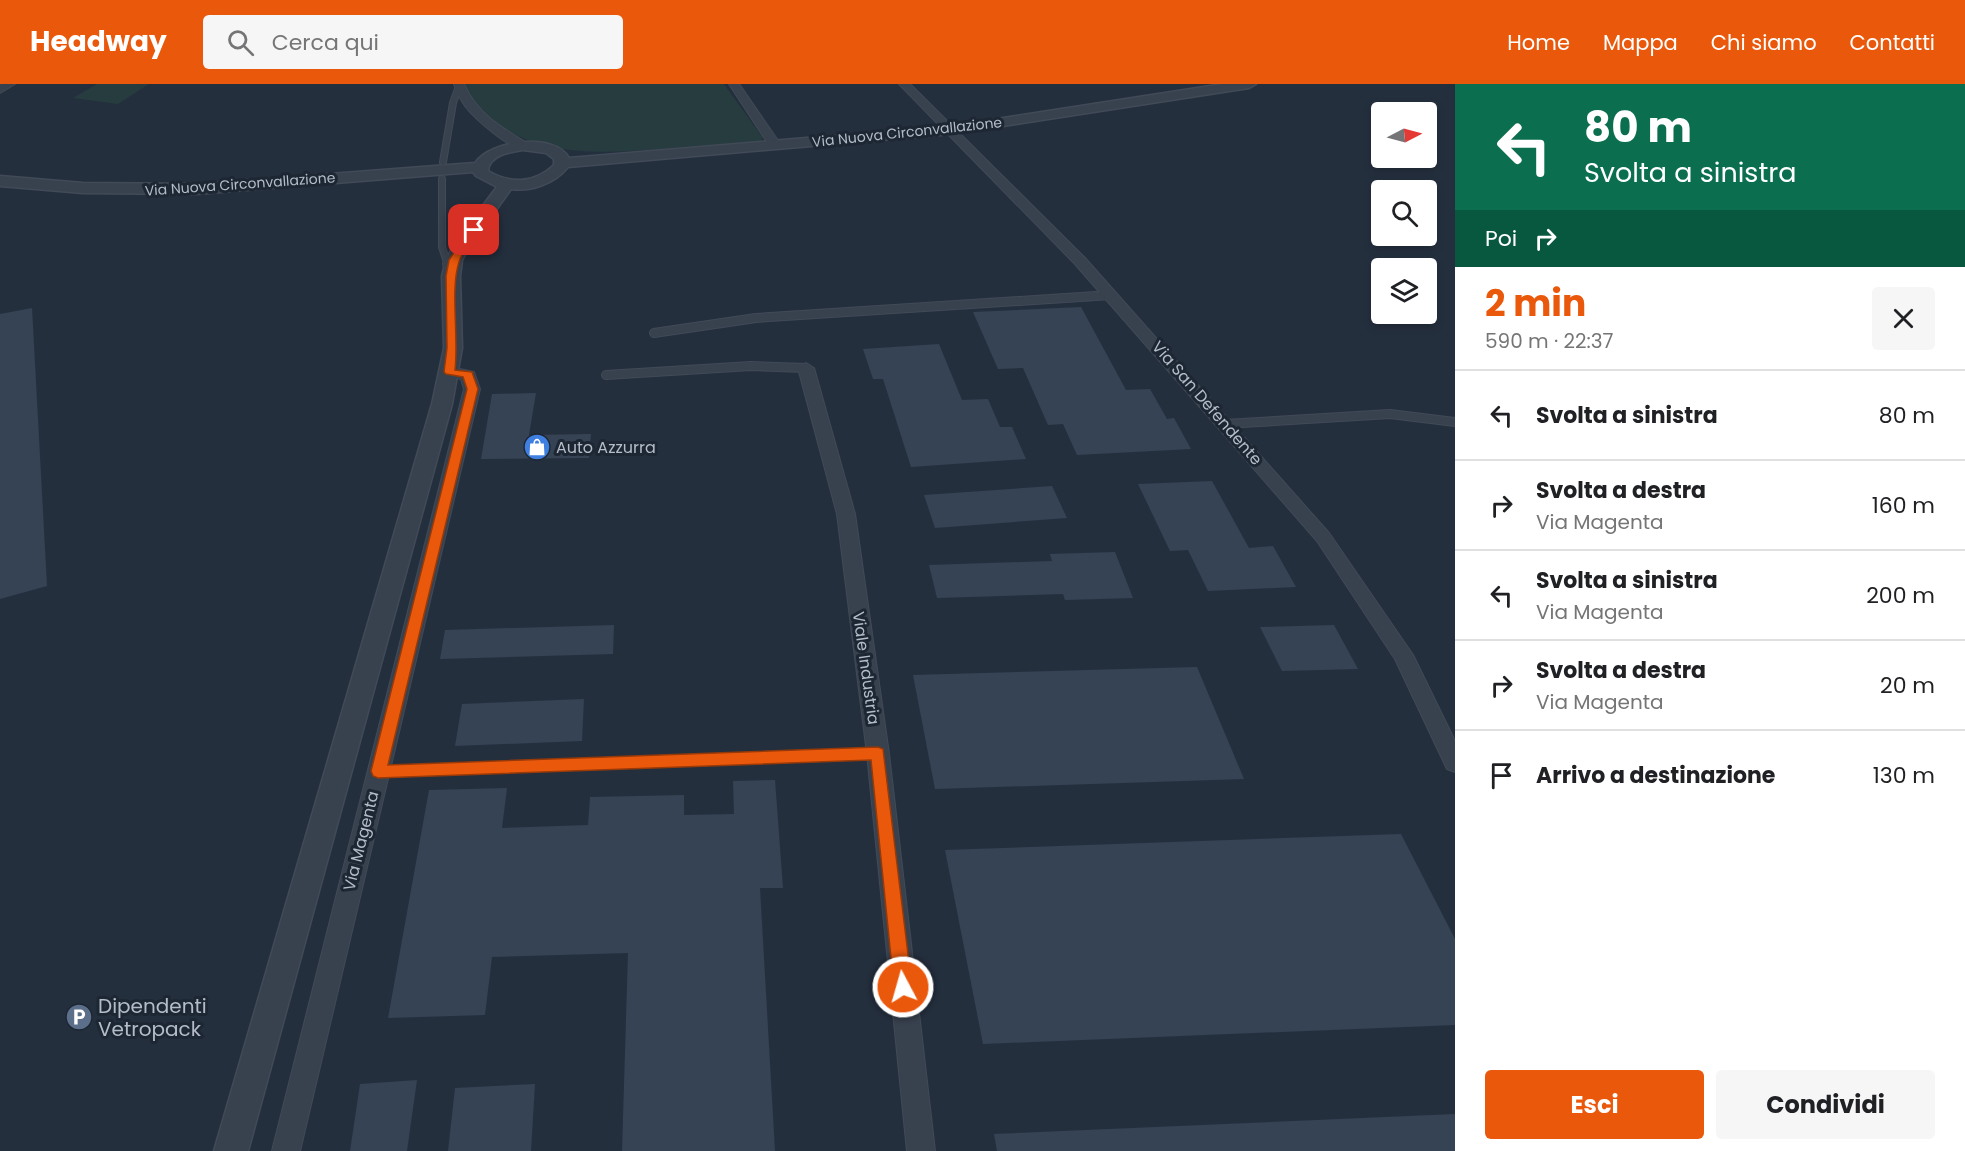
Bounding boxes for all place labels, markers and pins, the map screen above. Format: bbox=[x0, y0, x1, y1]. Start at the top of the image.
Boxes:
pin bbox=[448, 204, 499, 255]
shop icon: Auto Azzurra bbox=[522, 432, 552, 462]
place label: Auto Azzurra bbox=[556, 436, 656, 459]
place label: Dipendenti Vetropack bbox=[98, 992, 207, 1043]
parking icon: Dipendenti Vetropack bbox=[64, 1002, 94, 1032]

